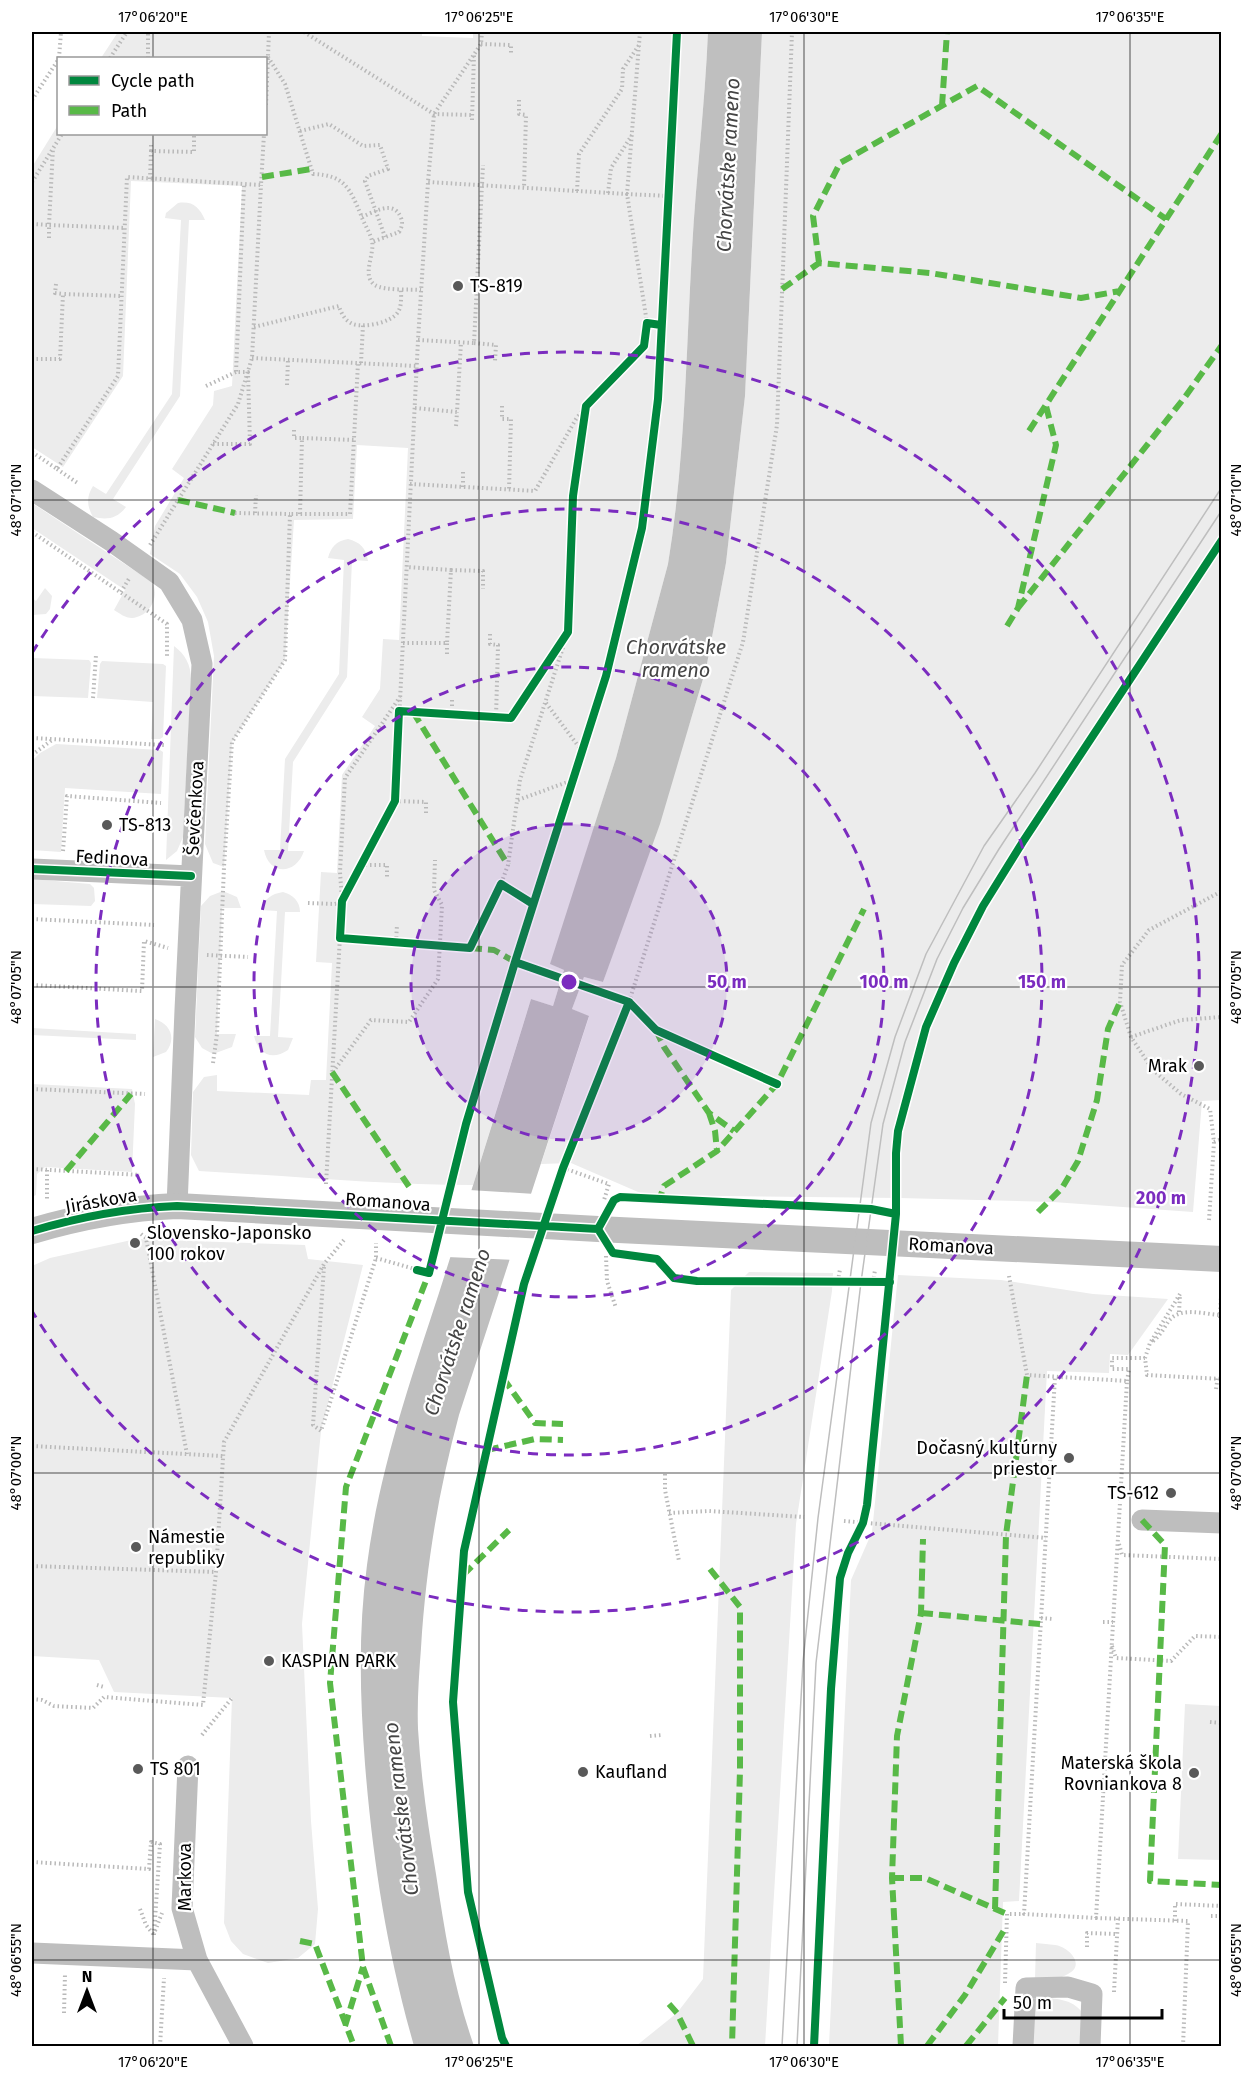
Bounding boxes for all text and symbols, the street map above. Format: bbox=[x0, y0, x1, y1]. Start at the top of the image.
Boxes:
text: 17°06'20"E bbox=[118, 8, 188, 26]
text: 17°06'25"E bbox=[444, 8, 514, 26]
text: 17°06'30"E bbox=[769, 8, 839, 26]
text: 17°06'35"E bbox=[1095, 8, 1165, 26]
legend bbox=[57, 57, 267, 135]
text: Cycle path bbox=[111, 70, 195, 92]
water label: Chorvátske rameno bbox=[711, 77, 745, 253]
text: Path bbox=[111, 100, 147, 122]
place label: TS-819 bbox=[470, 275, 523, 297]
marker: TS-819 bbox=[451, 279, 465, 293]
text: 48°07'10"N bbox=[7, 463, 25, 537]
text: 48°07'10"N bbox=[1227, 463, 1245, 537]
water label: Chorvátske rameno bbox=[626, 635, 726, 682]
street label: Ševčenkova bbox=[182, 760, 208, 856]
place label: TS-813 bbox=[119, 814, 171, 836]
marker: TS-813 bbox=[100, 818, 114, 832]
street label: Fedinova bbox=[75, 845, 149, 871]
text: 48°07'05"N bbox=[7, 950, 25, 1024]
text: 48°07'05"N bbox=[1227, 950, 1245, 1024]
text: 50 m bbox=[707, 971, 747, 993]
text: 100 m bbox=[860, 971, 908, 993]
text: 150 m bbox=[1018, 971, 1066, 993]
centre of rings bbox=[559, 972, 579, 992]
place label: Mrak bbox=[1148, 1055, 1188, 1077]
marker: Mrak bbox=[1192, 1059, 1206, 1073]
street label: Jiráskova bbox=[63, 1184, 139, 1218]
text: 200 m bbox=[1136, 1187, 1186, 1209]
street label: Romanova bbox=[344, 1188, 432, 1216]
place label: Slovensko-Japonsko 100 rokov bbox=[147, 1222, 312, 1265]
street label: Romanova bbox=[908, 1233, 994, 1259]
marker: Slovensko-Japonsko 100 rokov bbox=[128, 1236, 142, 1250]
water label: Chorvátske rameno bbox=[419, 1245, 495, 1419]
text: 48°07'00"N bbox=[7, 1436, 25, 1510]
text: 48°07'00"N bbox=[1227, 1436, 1245, 1510]
place label: Dočasný kultúrny priestor bbox=[916, 1437, 1057, 1480]
marker: Dočasný kultúrny priestor bbox=[1062, 1451, 1076, 1465]
place label: TS-612 bbox=[1108, 1482, 1159, 1504]
marker: TS-612 bbox=[1164, 1486, 1178, 1500]
place label: Námestie republiky bbox=[148, 1526, 225, 1569]
marker: Námestie republiky bbox=[129, 1540, 143, 1554]
place label: KASPIAN PARK bbox=[281, 1650, 396, 1672]
marker: KASPIAN PARK bbox=[262, 1654, 276, 1668]
water label: Chorvátske rameno bbox=[378, 1721, 424, 1897]
place label: Materská škola Rovniankova 8 bbox=[1061, 1752, 1182, 1795]
place label: TS 801 bbox=[150, 1758, 201, 1780]
place label: Kaufland bbox=[595, 1761, 667, 1783]
marker: TS 801 bbox=[131, 1762, 145, 1776]
marker: Kaufland bbox=[576, 1765, 590, 1779]
marker: Materská škola Rovniankova 8 bbox=[1187, 1766, 1201, 1780]
street label: Markova bbox=[174, 1843, 196, 1911]
text: 48°06'55"N bbox=[7, 1923, 25, 1997]
text: 48°06'55"N bbox=[1227, 1923, 1245, 1997]
north arrow bbox=[57, 1961, 117, 2021]
text: N bbox=[82, 1967, 92, 1986]
scale bar bbox=[1004, 1982, 1162, 2020]
text: 50 m bbox=[1013, 1992, 1052, 2014]
text: 17°06'20"E bbox=[118, 2053, 188, 2071]
text: 17°06'25"E bbox=[444, 2053, 514, 2071]
text: 17°06'30"E bbox=[769, 2053, 839, 2071]
text: 17°06'35"E bbox=[1095, 2053, 1165, 2071]

